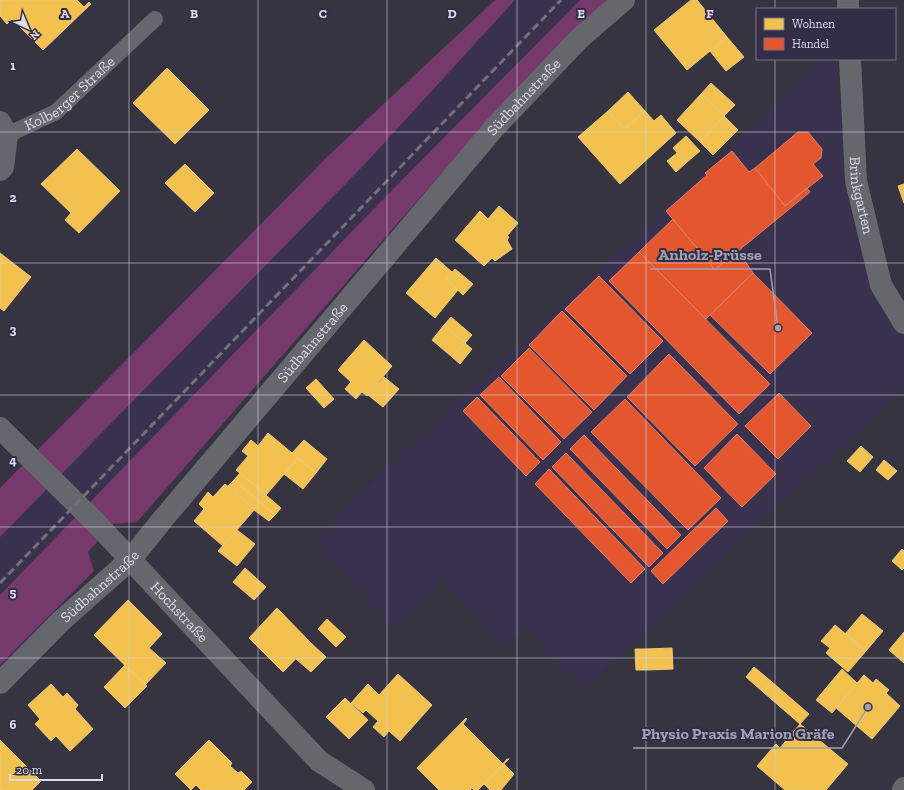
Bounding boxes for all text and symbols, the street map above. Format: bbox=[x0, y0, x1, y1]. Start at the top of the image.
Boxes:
text: A bbox=[61, 6, 70, 21]
text: B bbox=[190, 6, 198, 21]
text: C bbox=[319, 6, 327, 21]
text: D bbox=[447, 6, 457, 21]
text: E bbox=[577, 6, 585, 21]
text: F bbox=[706, 6, 714, 21]
north arrow bbox=[8, 8, 48, 48]
legend bbox=[756, 8, 896, 60]
text: Wohnen bbox=[792, 17, 835, 31]
text: N bbox=[27, 27, 42, 43]
text: Handel bbox=[792, 37, 829, 51]
street label: Kolberger Straße bbox=[22, 52, 119, 134]
street label: Südbahnstraße bbox=[483, 55, 565, 139]
text: 1 bbox=[10, 58, 16, 73]
street label: Brinkgarten bbox=[846, 156, 878, 236]
text: 2 bbox=[10, 190, 17, 205]
callout: Anholz-Prüsse bbox=[650, 241, 770, 269]
text: Anholz-Prüsse bbox=[658, 245, 762, 264]
street label: Südbahnstraße bbox=[273, 299, 352, 386]
text: 3 bbox=[10, 322, 17, 337]
text: 4 bbox=[9, 453, 17, 468]
street label: Südbahnstraße bbox=[57, 547, 143, 626]
street label: Hochstraße bbox=[147, 578, 212, 646]
text: 5 bbox=[10, 585, 17, 600]
text: 6 bbox=[10, 717, 17, 732]
callout: Physio Praxis Marion Gräfe bbox=[633, 720, 842, 748]
text: Physio Praxis Marion Gräfe bbox=[642, 724, 835, 743]
scale bar bbox=[10, 756, 102, 782]
text: 20 m bbox=[16, 763, 43, 777]

